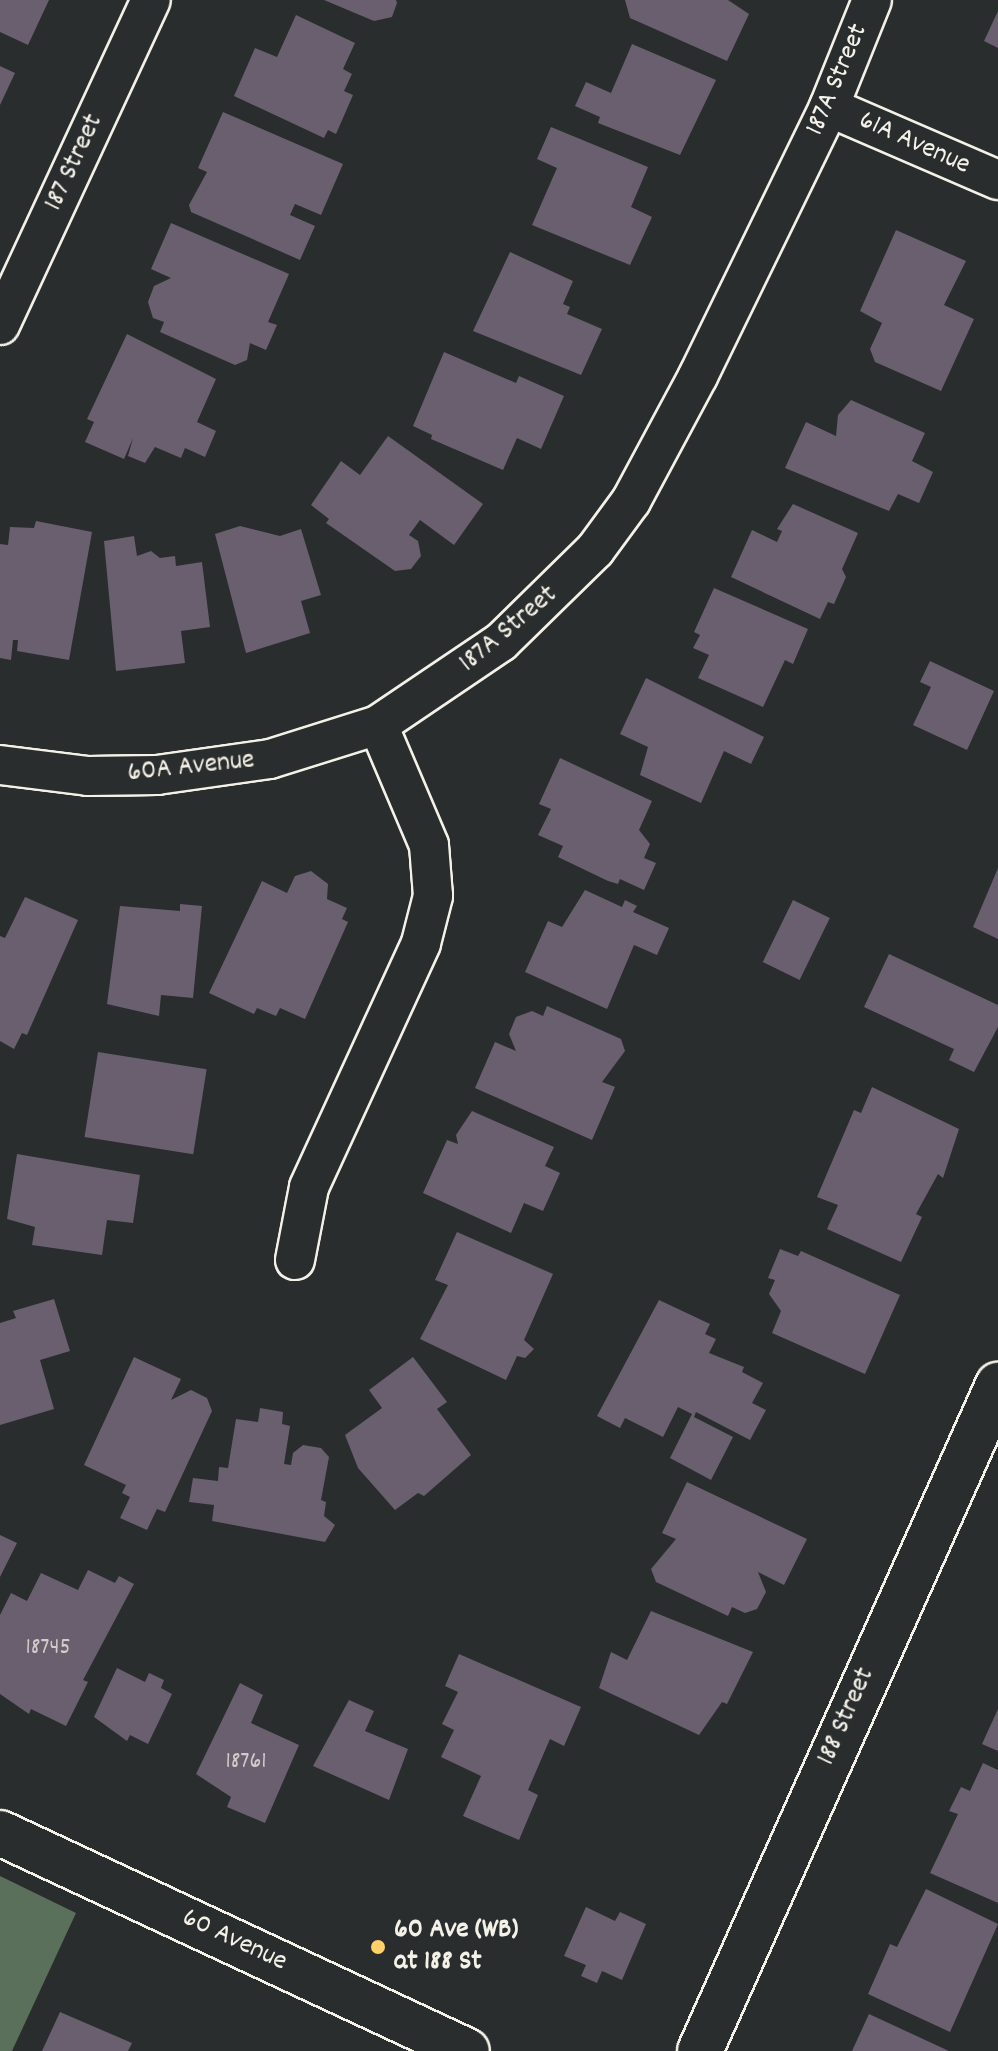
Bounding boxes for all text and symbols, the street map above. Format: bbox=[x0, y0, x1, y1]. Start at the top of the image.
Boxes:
street label: 187A Street bbox=[800, 19, 876, 141]
street label: 61A Avenue bbox=[853, 105, 975, 183]
street label: 187 Street bbox=[38, 109, 112, 217]
street label: 187A Street bbox=[453, 579, 565, 681]
street label: 60A Avenue bbox=[126, 745, 256, 791]
house number: 18745 bbox=[25, 1635, 71, 1663]
street label: 188 Street bbox=[811, 1663, 883, 1771]
house number: 18761 bbox=[225, 1749, 267, 1777]
street label: 60 Avenue bbox=[176, 1902, 292, 1980]
place label: 60 Ave (WB) at 188 St bbox=[394, 1914, 518, 1980]
marker: 60 Ave (WB) at 188 St bbox=[369, 1938, 387, 1956]

